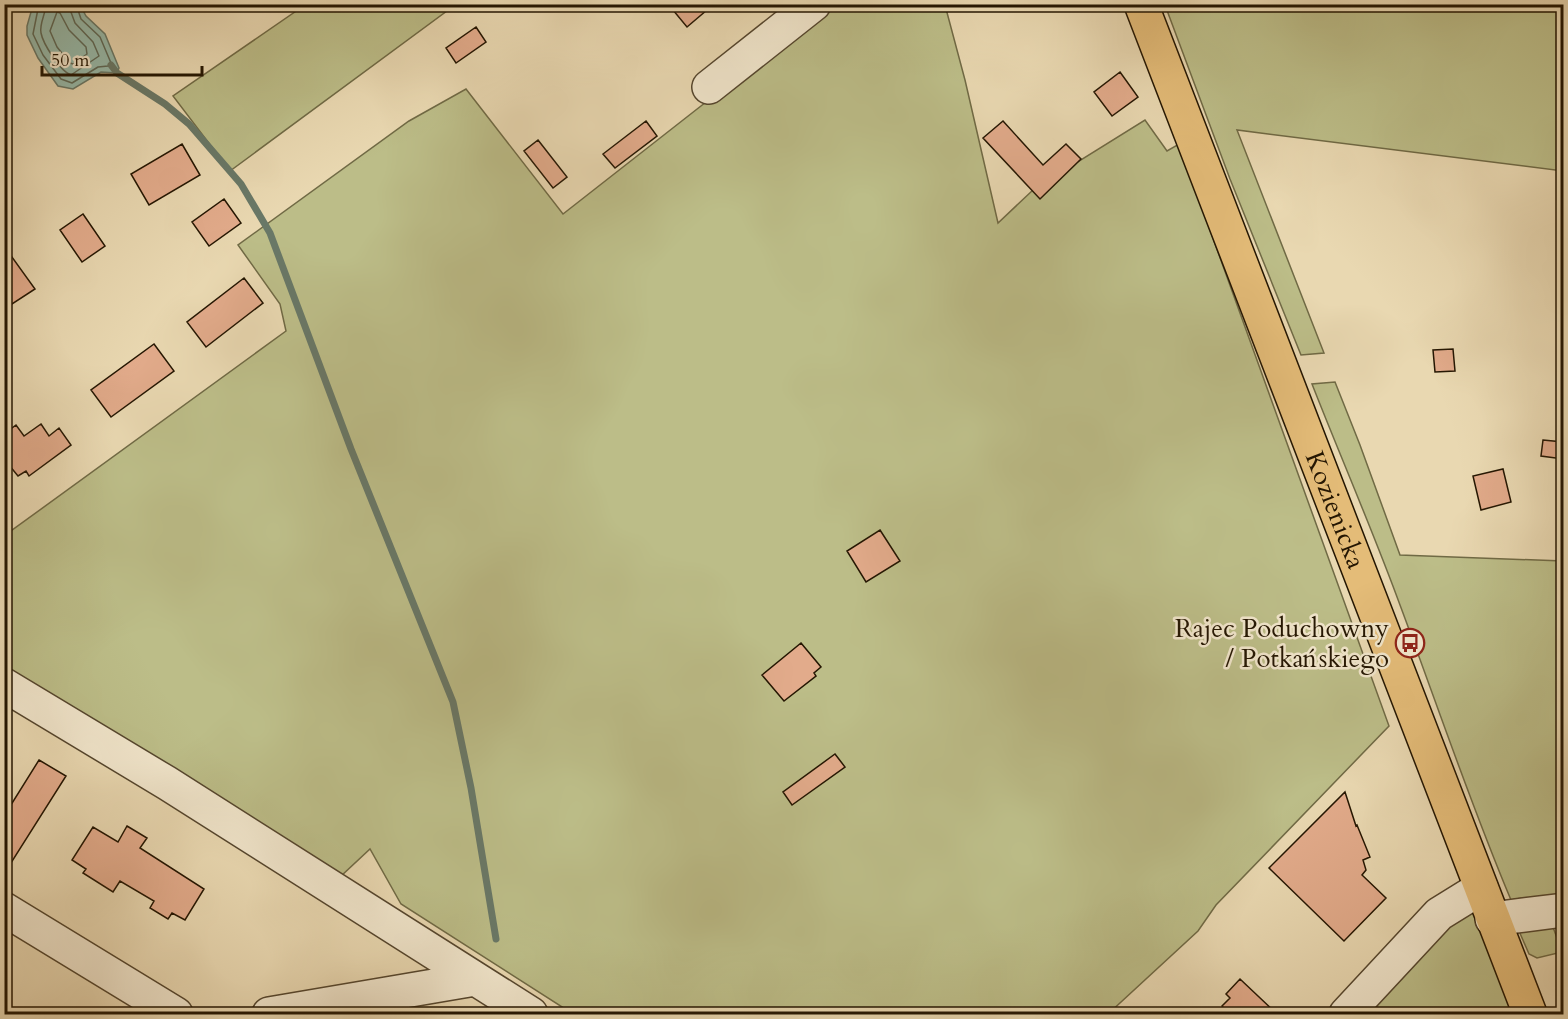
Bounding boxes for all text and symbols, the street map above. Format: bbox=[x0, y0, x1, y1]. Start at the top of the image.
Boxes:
scale bar bbox=[42, 39, 202, 77]
text: 50 m bbox=[51, 48, 90, 73]
street label: Kozienicka bbox=[1297, 446, 1374, 574]
place label: Rajec Poduchowny / Potkańskiego bbox=[1175, 611, 1389, 676]
bus stop icon: Rajec Poduchowny / Potkańskiego bbox=[1394, 627, 1426, 659]

